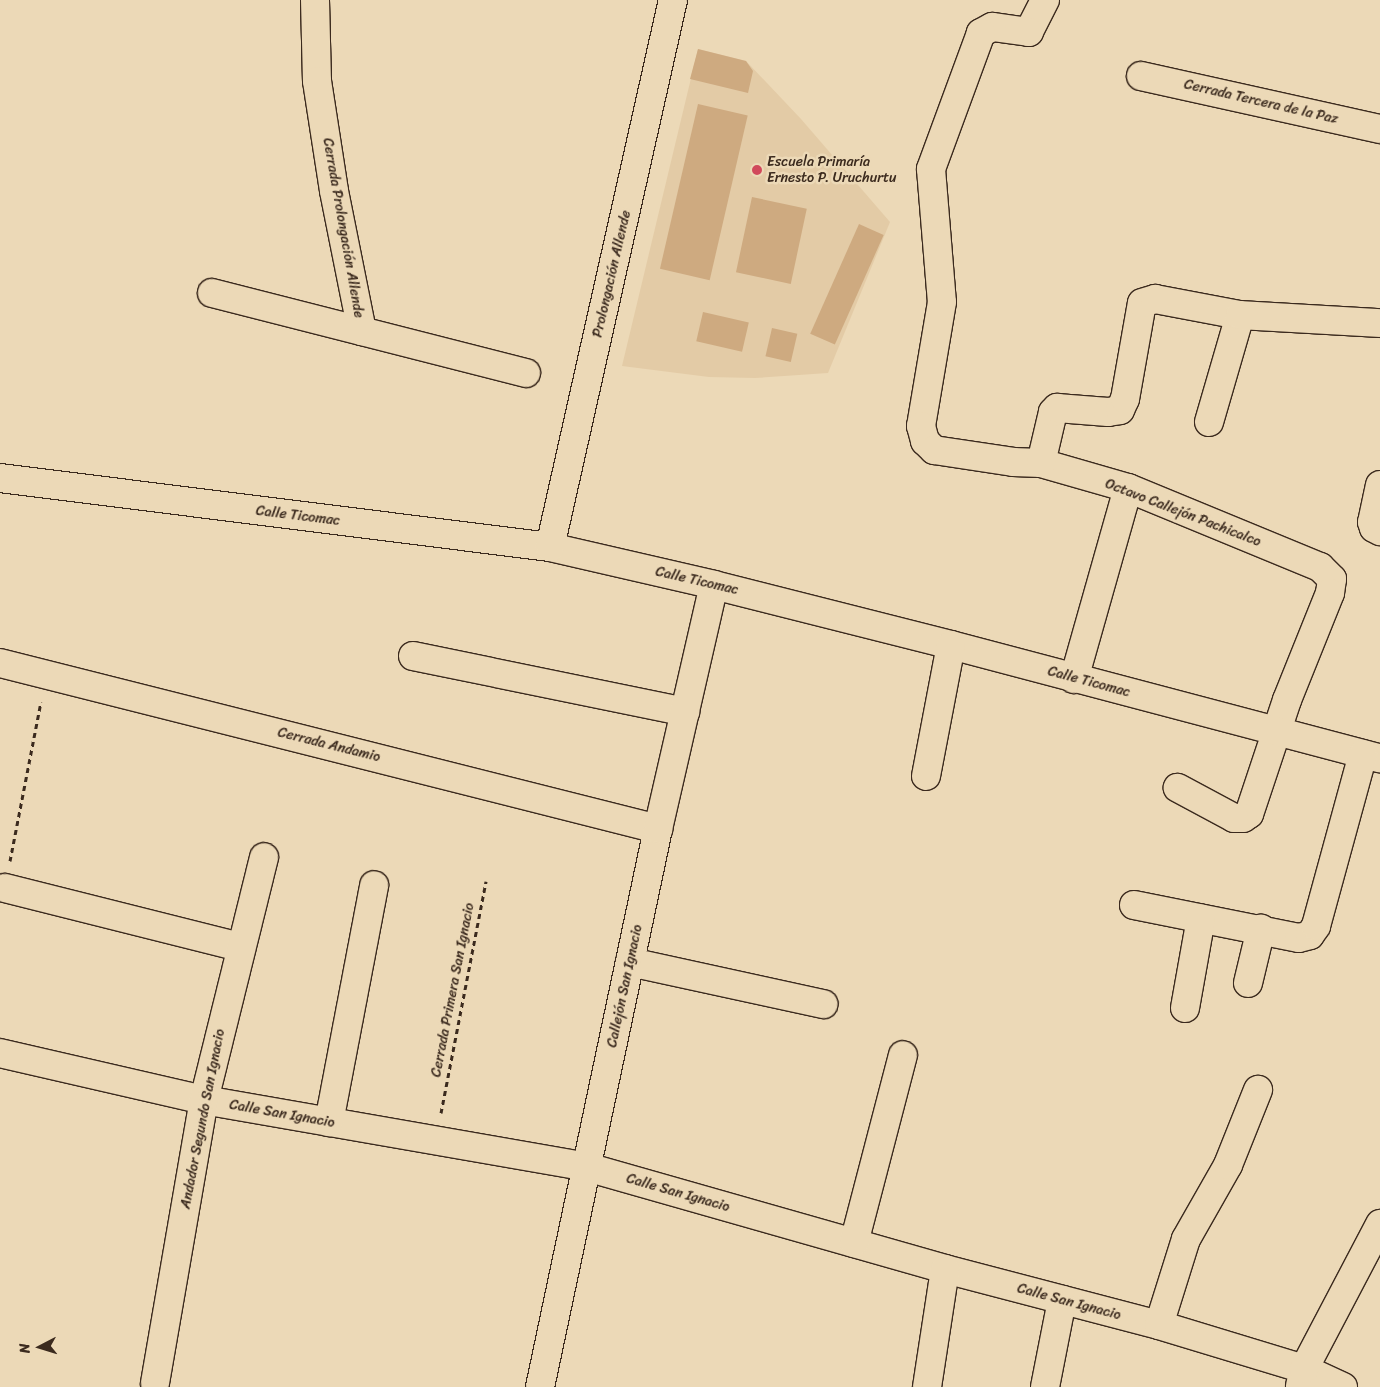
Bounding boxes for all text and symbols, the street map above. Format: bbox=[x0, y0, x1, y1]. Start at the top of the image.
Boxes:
street label: Cerrada Tercera de la Paz bbox=[1182, 76, 1340, 128]
street label: Cerrada Prolongación Allende bbox=[319, 137, 367, 319]
place label: Escuela Primaría Ernesto P. Uruchurtu bbox=[767, 154, 897, 186]
marker: Escuela Primaría Ernesto P. Uruchurtu bbox=[751, 164, 763, 176]
street label: Prolongación Allende bbox=[589, 209, 635, 339]
street label: Octavo Callejón Pachicalco bbox=[1103, 475, 1263, 551]
street label: Calle Ticomac bbox=[255, 502, 341, 530]
street label: Calle Ticomac bbox=[654, 563, 740, 599]
street label: Calle Ticomac bbox=[1046, 663, 1132, 701]
street label: Cerrada Andamio bbox=[276, 724, 382, 766]
street label: Cerrada Primera San Ignacio bbox=[428, 902, 478, 1078]
street label: Callejón San Ignacio bbox=[604, 923, 646, 1049]
street label: Andador Segundo San Ignacio bbox=[177, 1028, 229, 1210]
street label: Calle San Ignacio bbox=[228, 1096, 336, 1132]
street label: Calle San Ignacio bbox=[624, 1170, 732, 1216]
street label: Calle San Ignacio bbox=[1015, 1280, 1123, 1324]
north arrow bbox=[15, 1322, 65, 1372]
text: N bbox=[12, 1342, 37, 1354]

